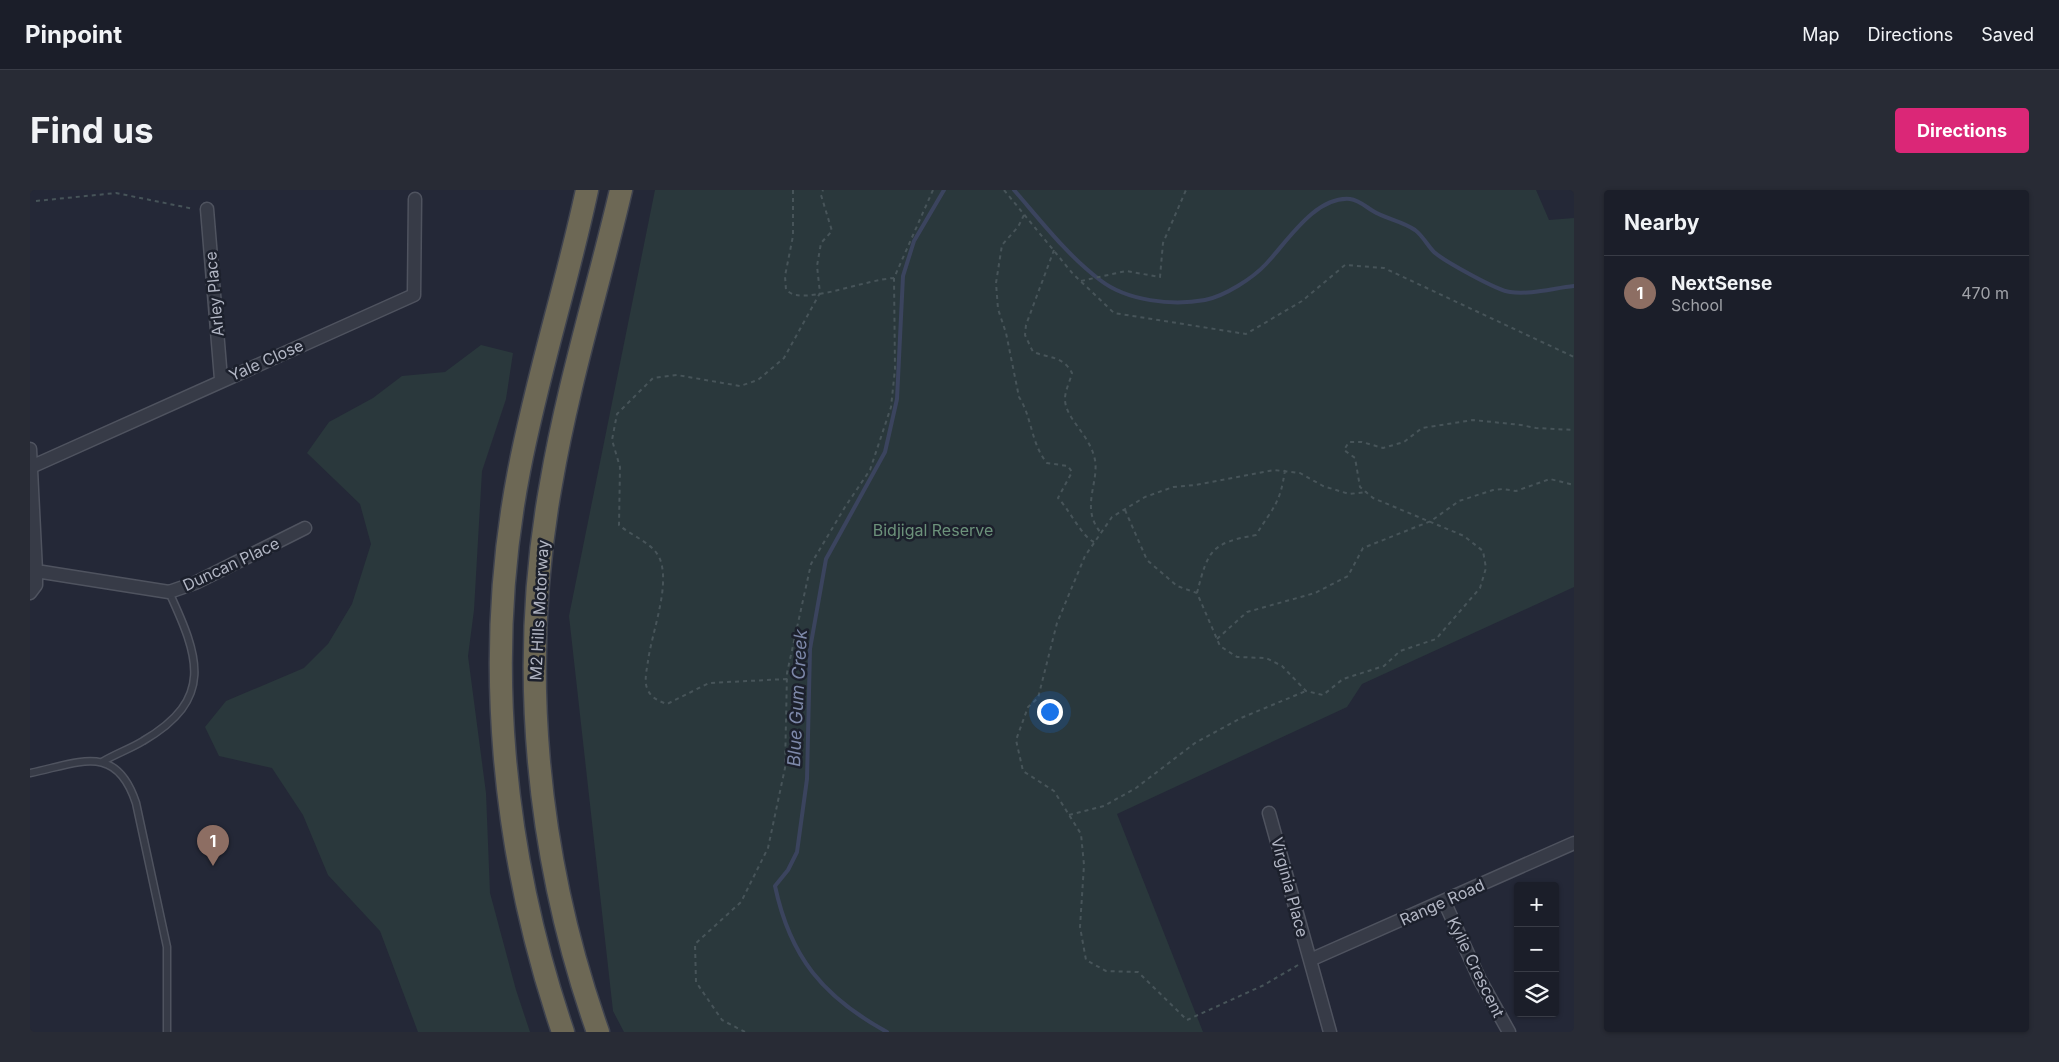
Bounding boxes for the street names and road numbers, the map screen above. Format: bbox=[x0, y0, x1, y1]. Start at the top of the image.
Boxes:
street label: Arley Place bbox=[200, 251, 228, 337]
street label: Yale Close bbox=[226, 335, 306, 385]
street label: Duncan Place bbox=[180, 533, 282, 595]
street label: M2 Hills Motorway bbox=[525, 539, 553, 681]
street label: Virginia Place bbox=[1267, 835, 1313, 939]
street label: Range Road bbox=[1396, 874, 1488, 930]
street label: Kylie Crescent bbox=[1443, 914, 1509, 1020]

